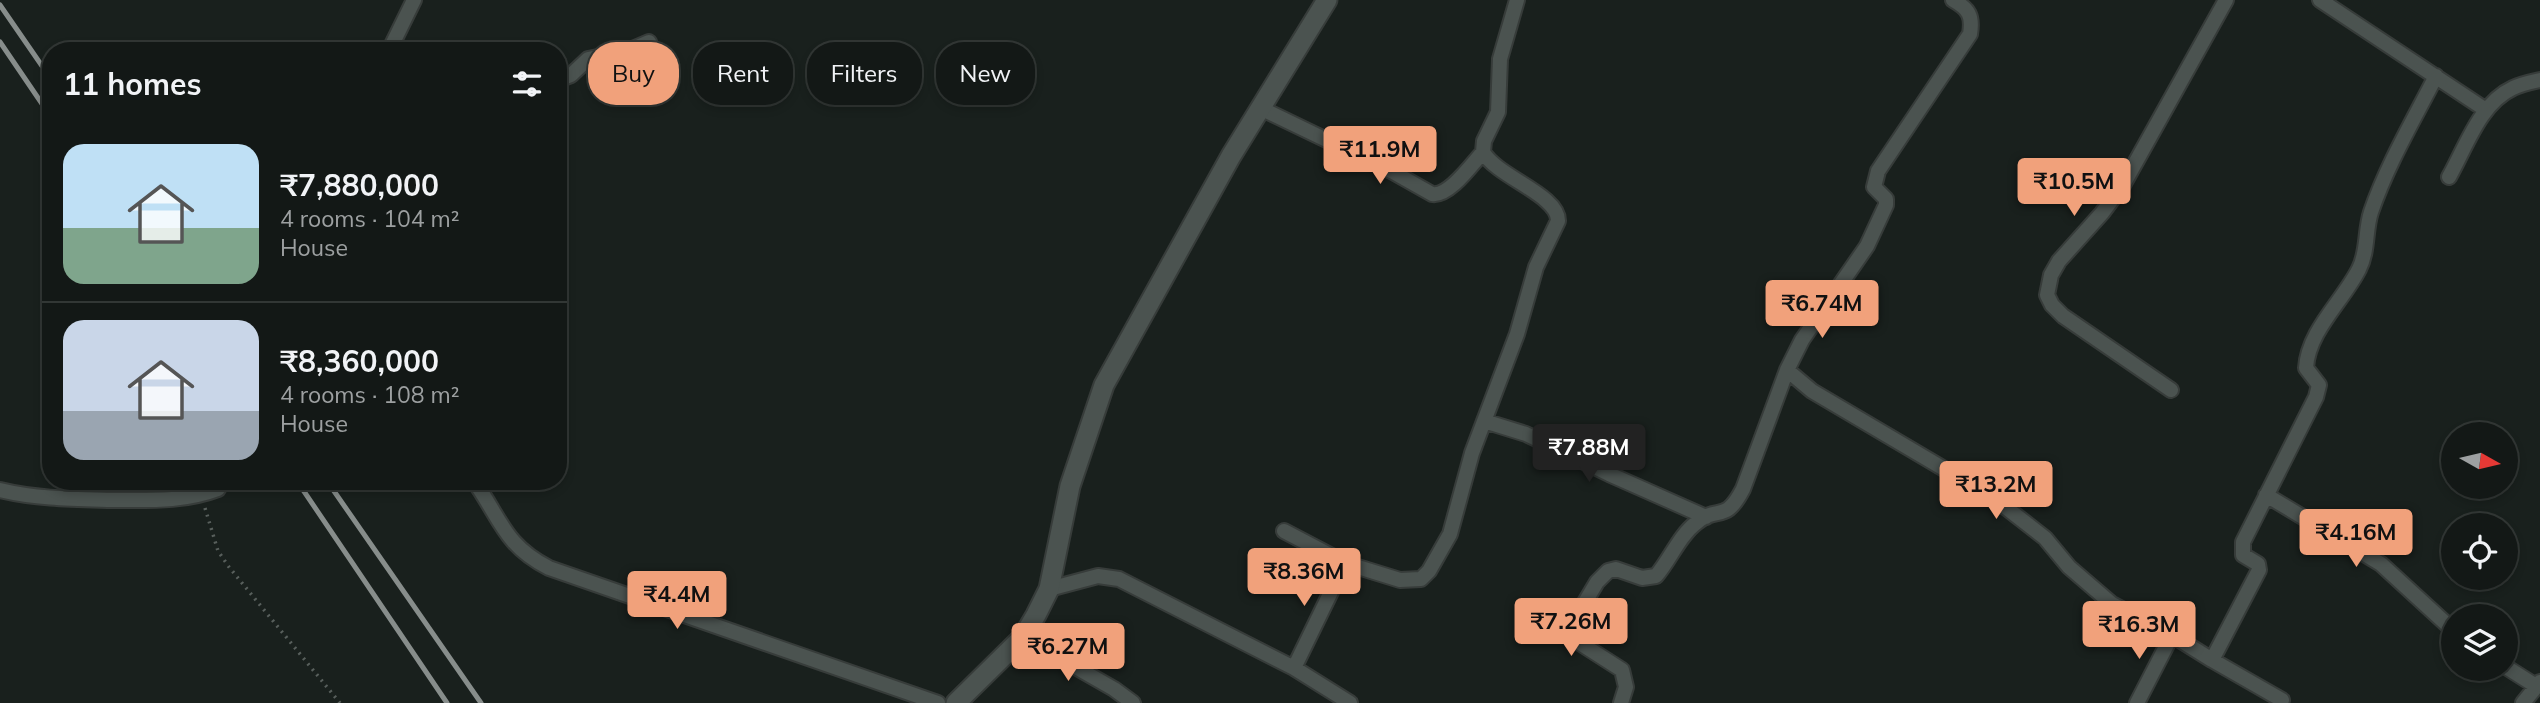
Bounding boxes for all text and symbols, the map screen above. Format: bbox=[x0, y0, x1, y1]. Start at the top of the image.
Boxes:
chip: Buy bbox=[588, 42, 679, 105]
chip: Rent bbox=[693, 42, 793, 105]
chip: Filters bbox=[807, 42, 922, 105]
chip: New bbox=[936, 42, 1035, 105]
text: 11 homes bbox=[63, 65, 202, 103]
icon: filters bbox=[508, 65, 546, 103]
pin: ₹11.9M bbox=[1323, 127, 1437, 186]
text: ₹11.9M bbox=[1340, 134, 1420, 163]
pin: ₹10.5M bbox=[2017, 158, 2131, 218]
text: ₹7,880,000 bbox=[280, 166, 439, 204]
text: ₹10.5M bbox=[2034, 166, 2114, 195]
icon: home bbox=[119, 172, 203, 256]
text: 4 rooms · 104 m² bbox=[280, 204, 460, 233]
text: House bbox=[280, 233, 348, 262]
pin: ₹6.74M bbox=[1765, 280, 1879, 340]
text: ₹6.74M bbox=[1782, 288, 1862, 317]
text: ₹8,360,000 bbox=[280, 342, 439, 380]
icon: home bbox=[119, 348, 203, 432]
text: 4 rooms · 108 m² bbox=[280, 380, 460, 409]
text: House bbox=[280, 409, 348, 438]
north arrow bbox=[2441, 422, 2518, 499]
map controls bbox=[2441, 422, 2518, 681]
pin: ₹7.88M bbox=[1532, 424, 1646, 484]
text: ₹7.88M bbox=[1549, 432, 1629, 461]
pin: ₹13.2M bbox=[1939, 462, 2053, 521]
text: ₹13.2M bbox=[1956, 469, 2036, 498]
pin: ₹4.16M bbox=[2299, 510, 2413, 569]
button: locate bbox=[2441, 513, 2518, 590]
text: ₹4.16M bbox=[2316, 517, 2396, 546]
pin: ₹8.36M bbox=[1247, 548, 1361, 608]
text: ₹8.36M bbox=[1264, 556, 1344, 585]
pin: ₹4.4M bbox=[628, 572, 726, 631]
text: ₹4.4M bbox=[643, 579, 711, 608]
pin: ₹7.26M bbox=[1514, 598, 1628, 658]
pin: ₹16.3M bbox=[2082, 602, 2196, 661]
button: layers bbox=[2441, 604, 2518, 681]
text: ₹7.26M bbox=[1531, 606, 1611, 635]
text: ₹16.3M bbox=[2099, 609, 2179, 638]
pin: ₹6.27M bbox=[1011, 624, 1125, 683]
text: ₹6.27M bbox=[1028, 631, 1108, 660]

